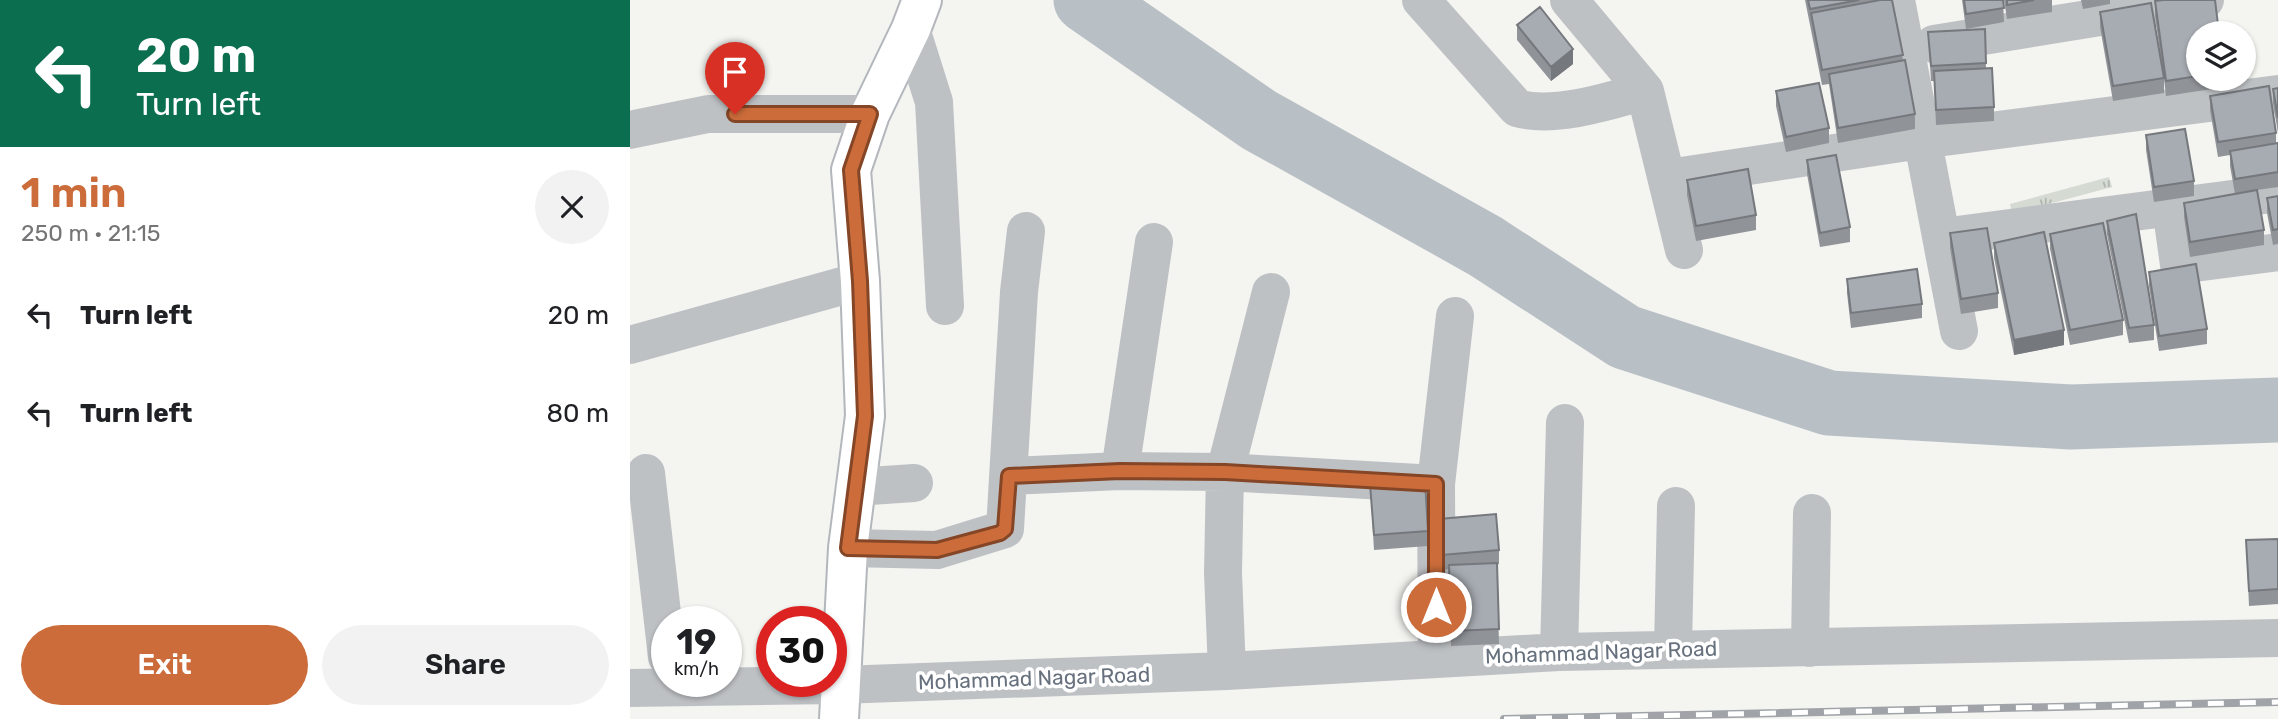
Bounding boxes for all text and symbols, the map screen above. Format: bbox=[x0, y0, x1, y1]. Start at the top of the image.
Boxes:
map controls bbox=[2186, 21, 2256, 91]
button: layers bbox=[2186, 21, 2256, 91]
text: 20 m bbox=[136, 26, 257, 84]
icon: left bbox=[21, 28, 112, 119]
pin bbox=[705, 42, 765, 114]
icon: arrive bbox=[716, 53, 754, 91]
text: Turn left bbox=[136, 85, 261, 123]
text: 1 min bbox=[21, 168, 127, 218]
button: close bbox=[535, 170, 609, 244]
text: 250 m · 21:15 bbox=[21, 219, 160, 247]
icon: left bbox=[21, 296, 59, 334]
text: Turn left bbox=[80, 300, 192, 331]
text: 20 m bbox=[548, 300, 609, 331]
icon: left bbox=[21, 394, 59, 432]
text: Turn left bbox=[80, 398, 192, 429]
text: 80 m bbox=[546, 398, 609, 429]
position arrow bbox=[1399, 570, 1473, 644]
speed limit sign: 30 bbox=[756, 606, 847, 697]
text: 19 bbox=[677, 621, 716, 663]
button: Exit bbox=[21, 625, 308, 705]
button: Share bbox=[322, 625, 609, 705]
street label: Mohammad Nagar Road bbox=[1484, 635, 1718, 669]
text: km/h bbox=[674, 658, 719, 680]
street label: Mohammad Nagar Road bbox=[917, 661, 1151, 695]

